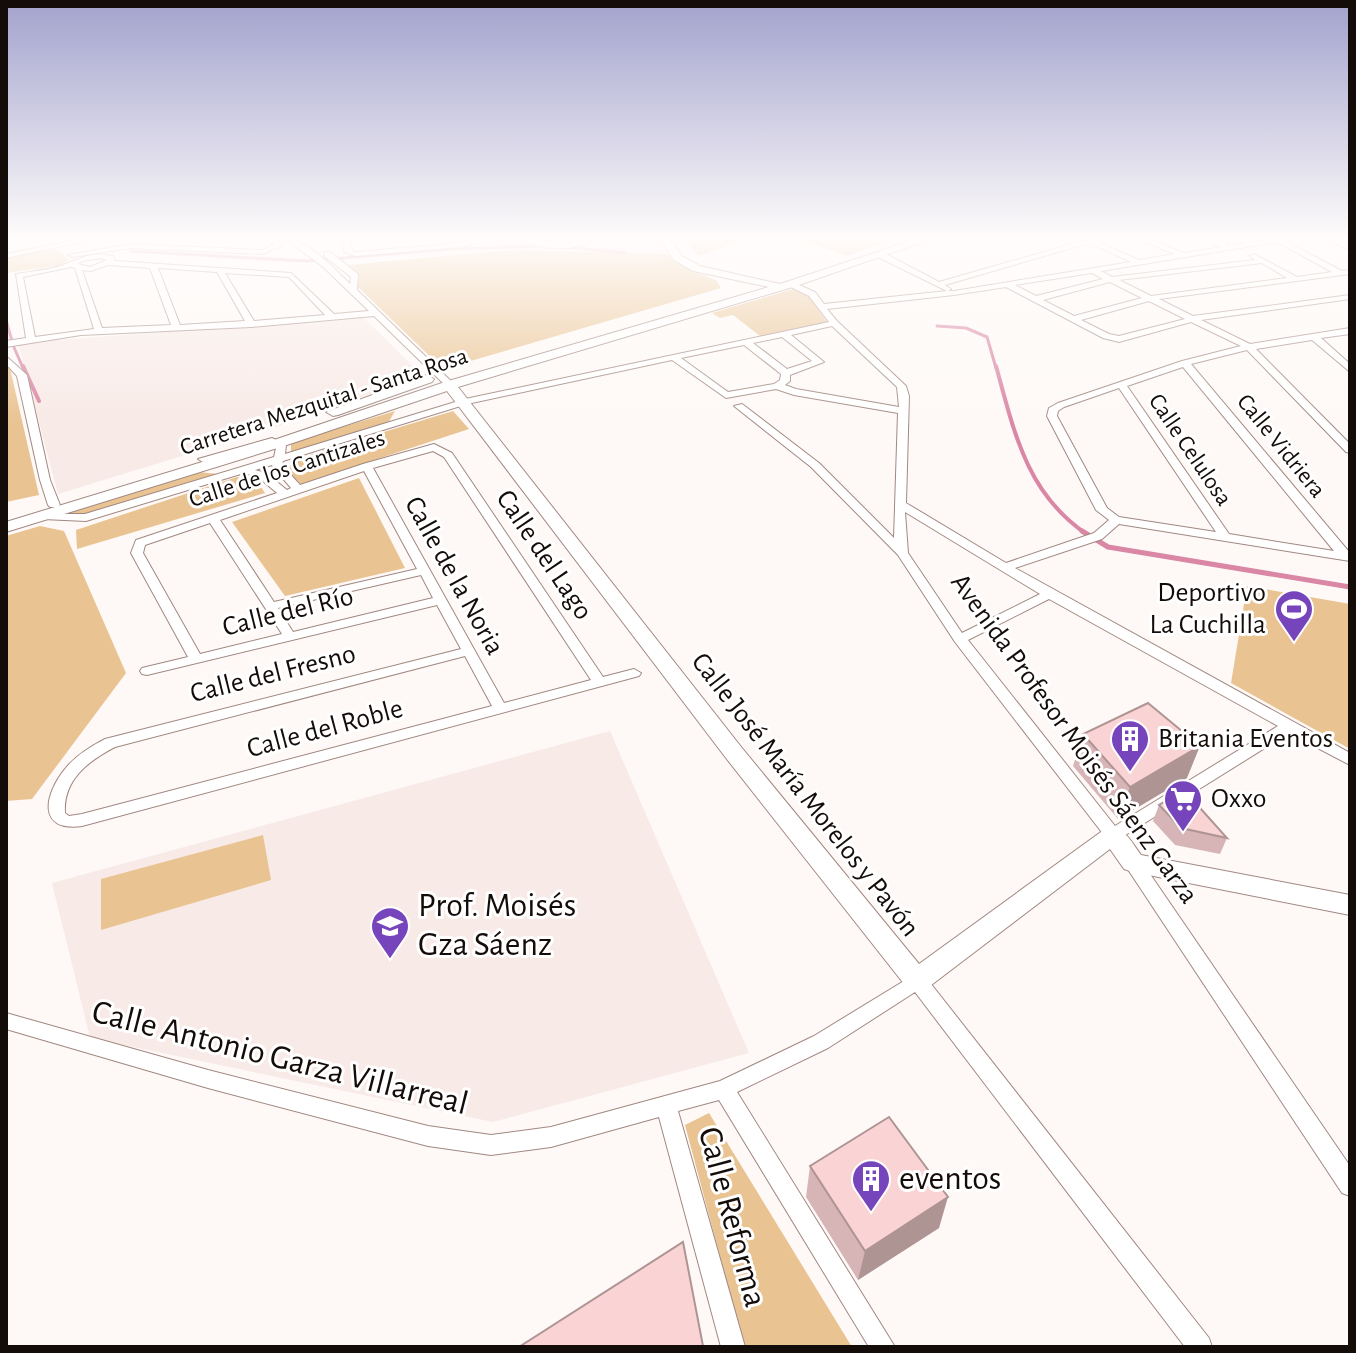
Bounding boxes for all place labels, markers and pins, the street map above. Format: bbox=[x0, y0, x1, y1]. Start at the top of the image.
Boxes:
place label: Deportivo La Cuchilla bbox=[1149, 579, 1266, 639]
sports icon: Deportivo La Cuchilla bbox=[1273, 588, 1315, 643]
building icon: Britania Eventos bbox=[1109, 718, 1151, 773]
place label: Britania Eventos bbox=[1158, 725, 1333, 753]
supermarket icon: Oxxo bbox=[1162, 778, 1204, 833]
place label: Oxxo bbox=[1211, 785, 1266, 813]
place label: Prof. Moisés Gza Sáenz bbox=[418, 889, 576, 962]
school or university icon: Prof. Moisés Gza Sáenz bbox=[369, 905, 411, 960]
building icon: eventos bbox=[850, 1158, 892, 1213]
place label: eventos bbox=[899, 1162, 1001, 1196]

